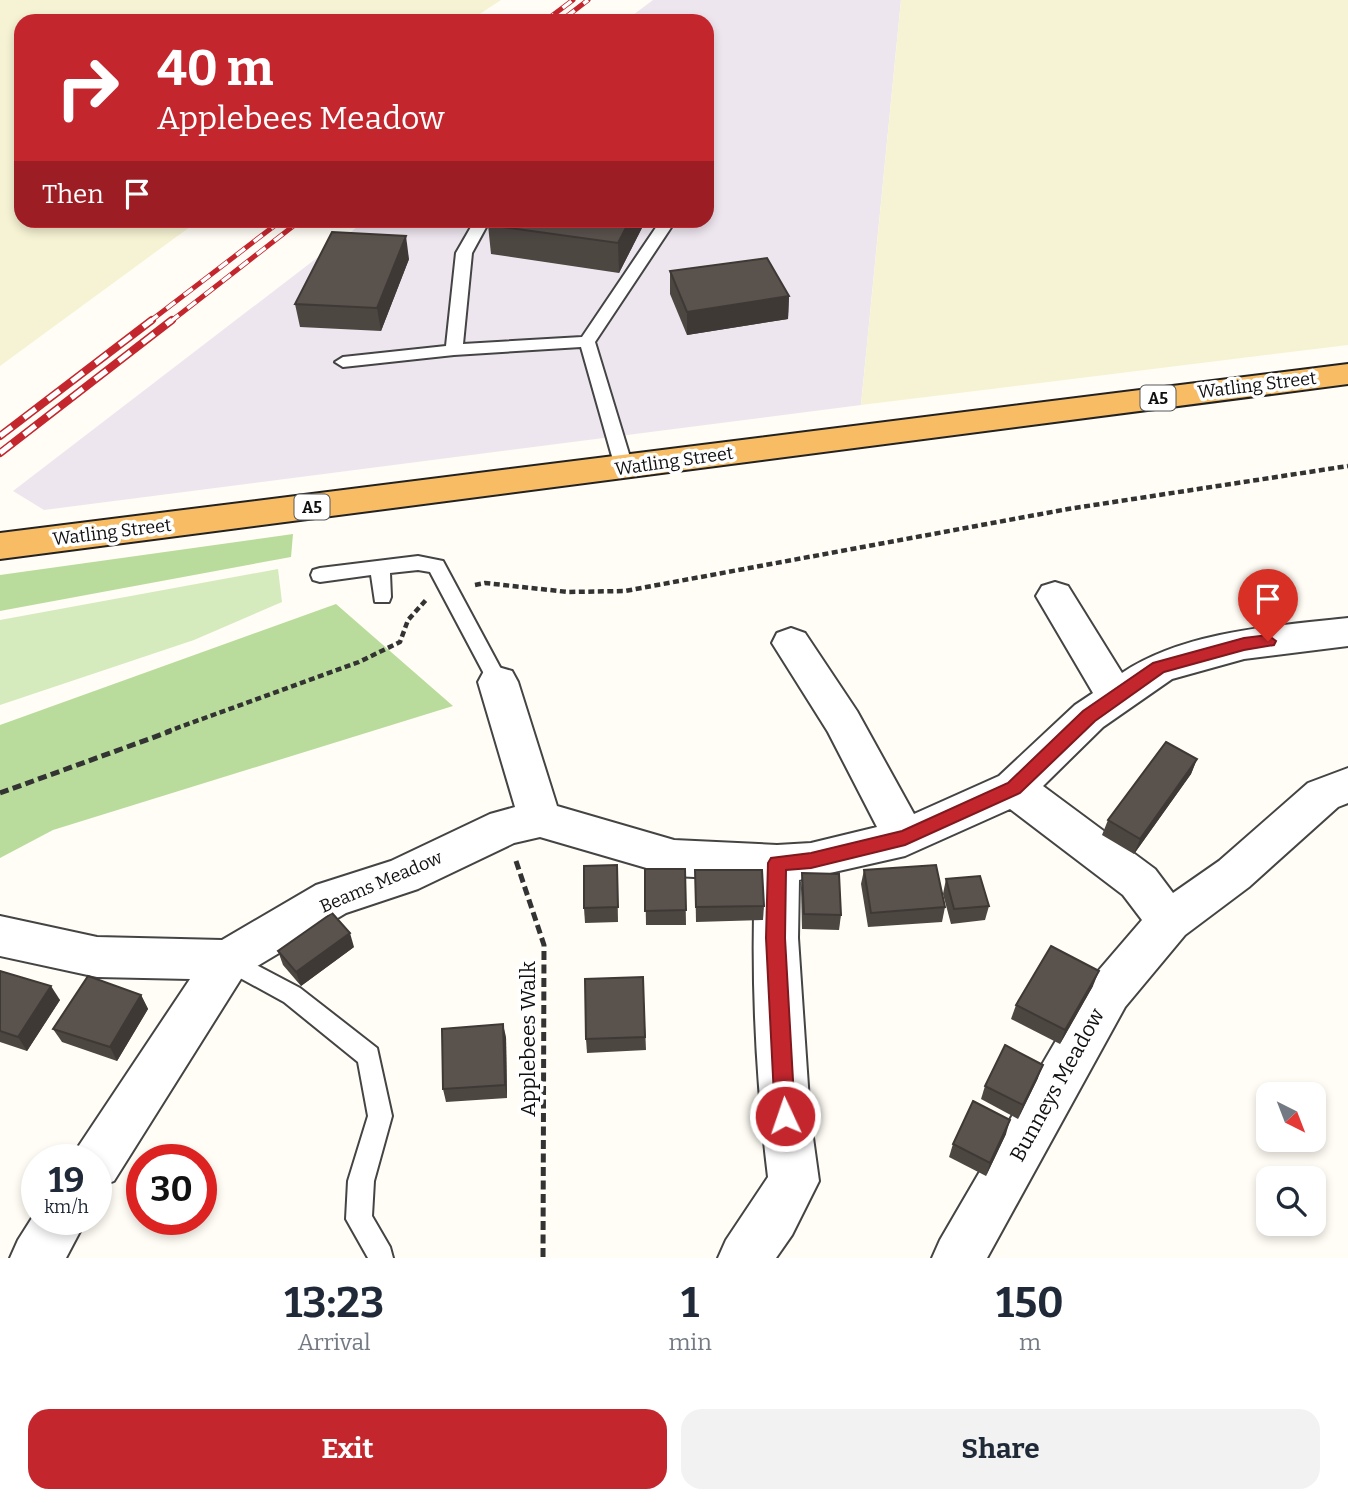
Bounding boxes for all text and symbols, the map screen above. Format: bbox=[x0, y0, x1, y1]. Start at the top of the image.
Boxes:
text: 40 m bbox=[157, 39, 274, 98]
icon: right bbox=[42, 42, 133, 133]
text: Applebees Meadow bbox=[157, 99, 445, 137]
icon: arrive bbox=[118, 175, 156, 213]
text: Then bbox=[42, 179, 104, 210]
street label: Watling Street bbox=[1196, 367, 1318, 403]
road number: A5 bbox=[1140, 386, 1176, 410]
street label: Watling Street bbox=[613, 442, 735, 480]
road number: A5 bbox=[294, 494, 330, 520]
street label: Watling Street bbox=[51, 514, 173, 550]
pin bbox=[1238, 569, 1298, 641]
icon: arrive bbox=[1249, 580, 1287, 618]
street label: Beams Meadow bbox=[316, 846, 446, 918]
street label: Applebees Walk bbox=[515, 961, 541, 1117]
street label: Bunneys Meadow bbox=[1004, 1004, 1110, 1166]
position arrow bbox=[748, 1079, 822, 1153]
north arrow bbox=[1256, 1082, 1326, 1152]
map controls bbox=[1256, 1082, 1326, 1236]
speed limit sign: 30 bbox=[126, 1144, 217, 1235]
text: 19 bbox=[49, 1159, 84, 1201]
button: search bbox=[1256, 1166, 1326, 1236]
text: km/h bbox=[44, 1196, 89, 1218]
text: 13:23 bbox=[284, 1278, 384, 1328]
text: 1 bbox=[681, 1278, 699, 1328]
text: 150 bbox=[996, 1278, 1064, 1328]
text: Arrival bbox=[298, 1328, 371, 1356]
text: min bbox=[668, 1328, 712, 1356]
text: m bbox=[1019, 1328, 1041, 1356]
button: Exit bbox=[28, 1409, 667, 1489]
button: Share bbox=[681, 1409, 1320, 1489]

